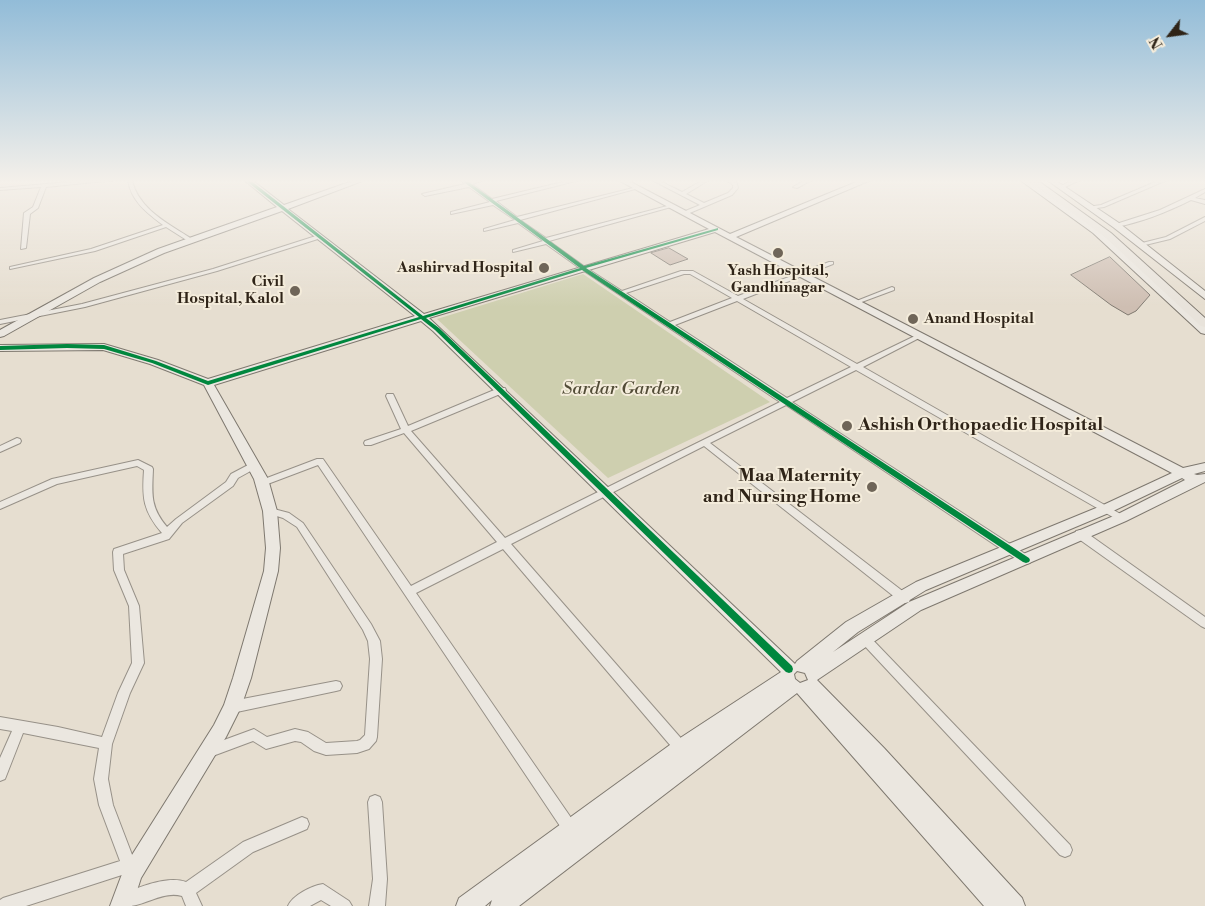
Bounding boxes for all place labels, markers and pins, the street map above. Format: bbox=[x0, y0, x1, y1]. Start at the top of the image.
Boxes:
marker: Yash Hospital, Gandhinagar bbox=[771, 246, 785, 260]
place label: Aashirvad Hospital bbox=[397, 259, 533, 277]
marker: Aashirvad Hospital bbox=[537, 261, 551, 275]
place label: Yash Hospital, Gandhinagar bbox=[727, 262, 829, 297]
place label: Civil Hospital, Kalol bbox=[177, 273, 284, 308]
marker: Civil Hospital, Kalol bbox=[288, 284, 302, 298]
place label: Anand Hospital bbox=[924, 310, 1034, 328]
marker: Anand Hospital bbox=[906, 312, 920, 326]
place label: Ashish Orthopaedic Hospital bbox=[858, 415, 1103, 437]
marker: Ashish Orthopaedic Hospital bbox=[840, 419, 854, 433]
place label: Maa Maternity and Nursing Home bbox=[703, 466, 861, 508]
marker: Maa Maternity and Nursing Home bbox=[865, 480, 879, 494]

